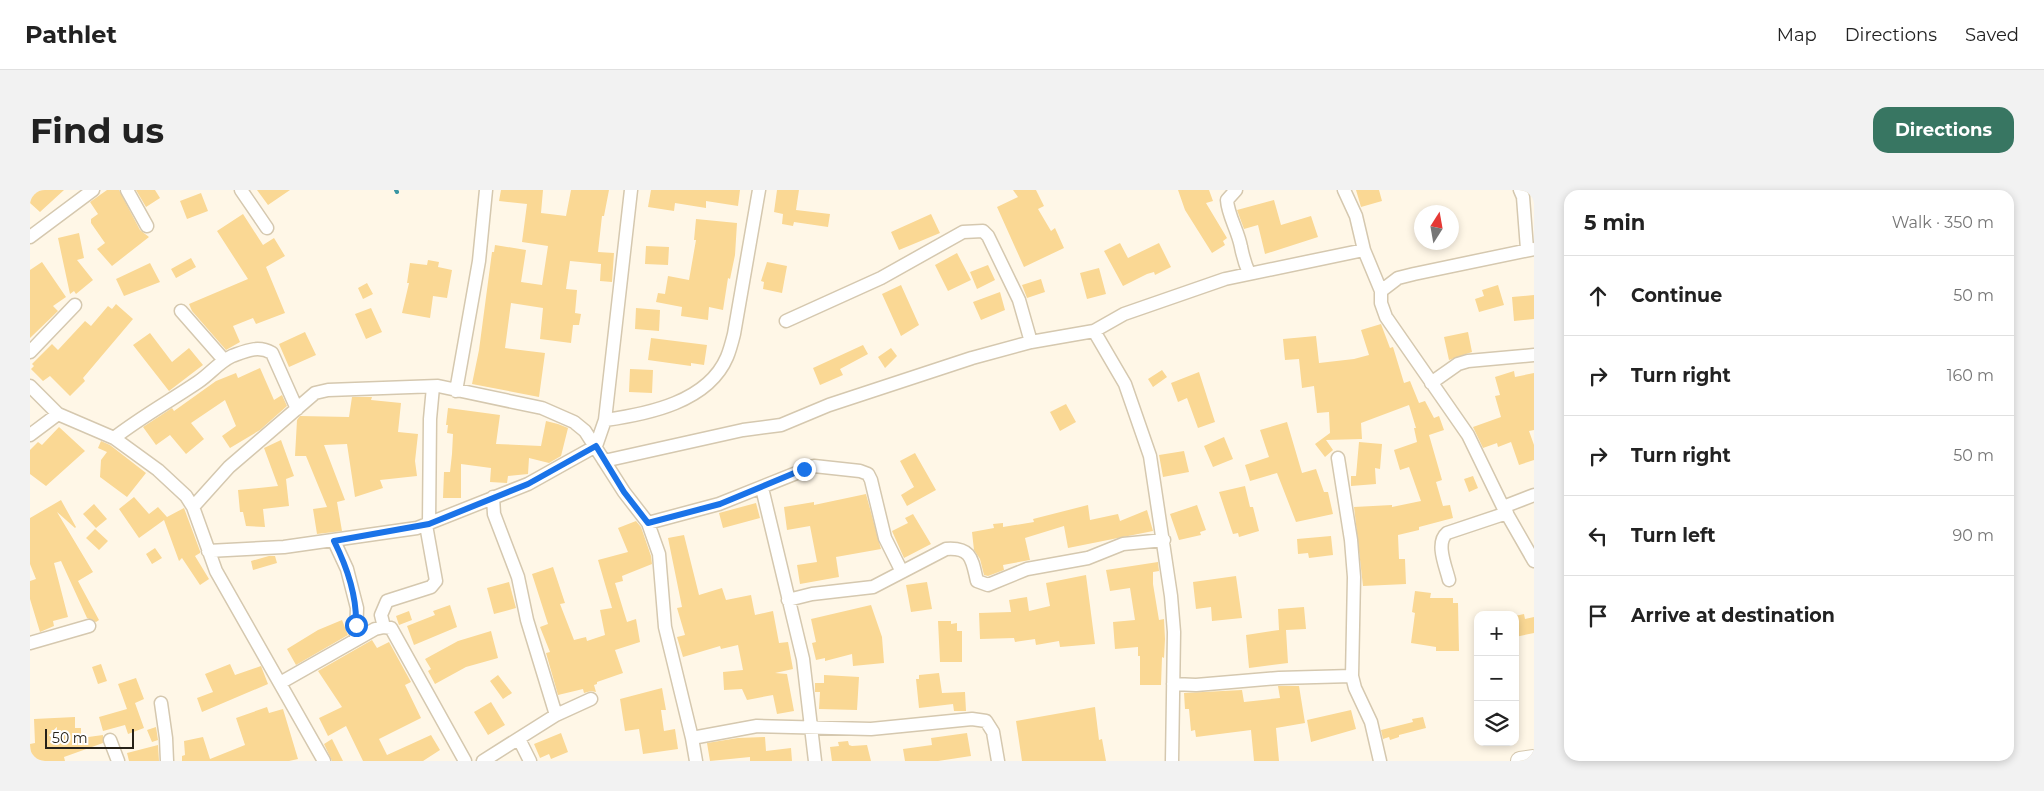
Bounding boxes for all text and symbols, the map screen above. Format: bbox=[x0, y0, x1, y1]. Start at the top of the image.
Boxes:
text: Pathlet bbox=[25, 20, 117, 49]
text: Map bbox=[1777, 24, 1817, 46]
text: Directions bbox=[1845, 24, 1937, 46]
text: Saved bbox=[1965, 24, 2019, 46]
button: Directions bbox=[1873, 107, 2014, 153]
text: Find us bbox=[30, 109, 164, 152]
north arrow bbox=[1414, 205, 1459, 250]
text: 5 min bbox=[1584, 210, 1645, 235]
text: Walk · 350 m bbox=[1892, 213, 1994, 232]
icon: ahead bbox=[1584, 282, 1612, 310]
text: Continue bbox=[1631, 284, 1722, 307]
text: 50 m bbox=[1953, 286, 1994, 305]
icon: right bbox=[1584, 362, 1612, 390]
text: Turn right bbox=[1631, 364, 1731, 387]
text: 160 m bbox=[1947, 366, 1994, 385]
icon: right bbox=[1584, 442, 1612, 470]
text: Turn right bbox=[1631, 444, 1731, 467]
text: 50 m bbox=[1953, 446, 1994, 465]
route end bbox=[793, 458, 816, 481]
icon: left bbox=[1584, 522, 1612, 550]
text: Turn left bbox=[1631, 524, 1716, 547]
text: 90 m bbox=[1952, 526, 1994, 545]
icon: arrive bbox=[1584, 602, 1612, 630]
text: Arrive at destination bbox=[1631, 604, 1835, 627]
map controls bbox=[1474, 611, 1519, 746]
button: + bbox=[1474, 611, 1519, 656]
route start bbox=[345, 614, 368, 637]
button: − bbox=[1474, 656, 1519, 701]
button: layers bbox=[1474, 701, 1519, 746]
scale bar bbox=[45, 726, 134, 749]
text: 50 m bbox=[52, 729, 88, 747]

